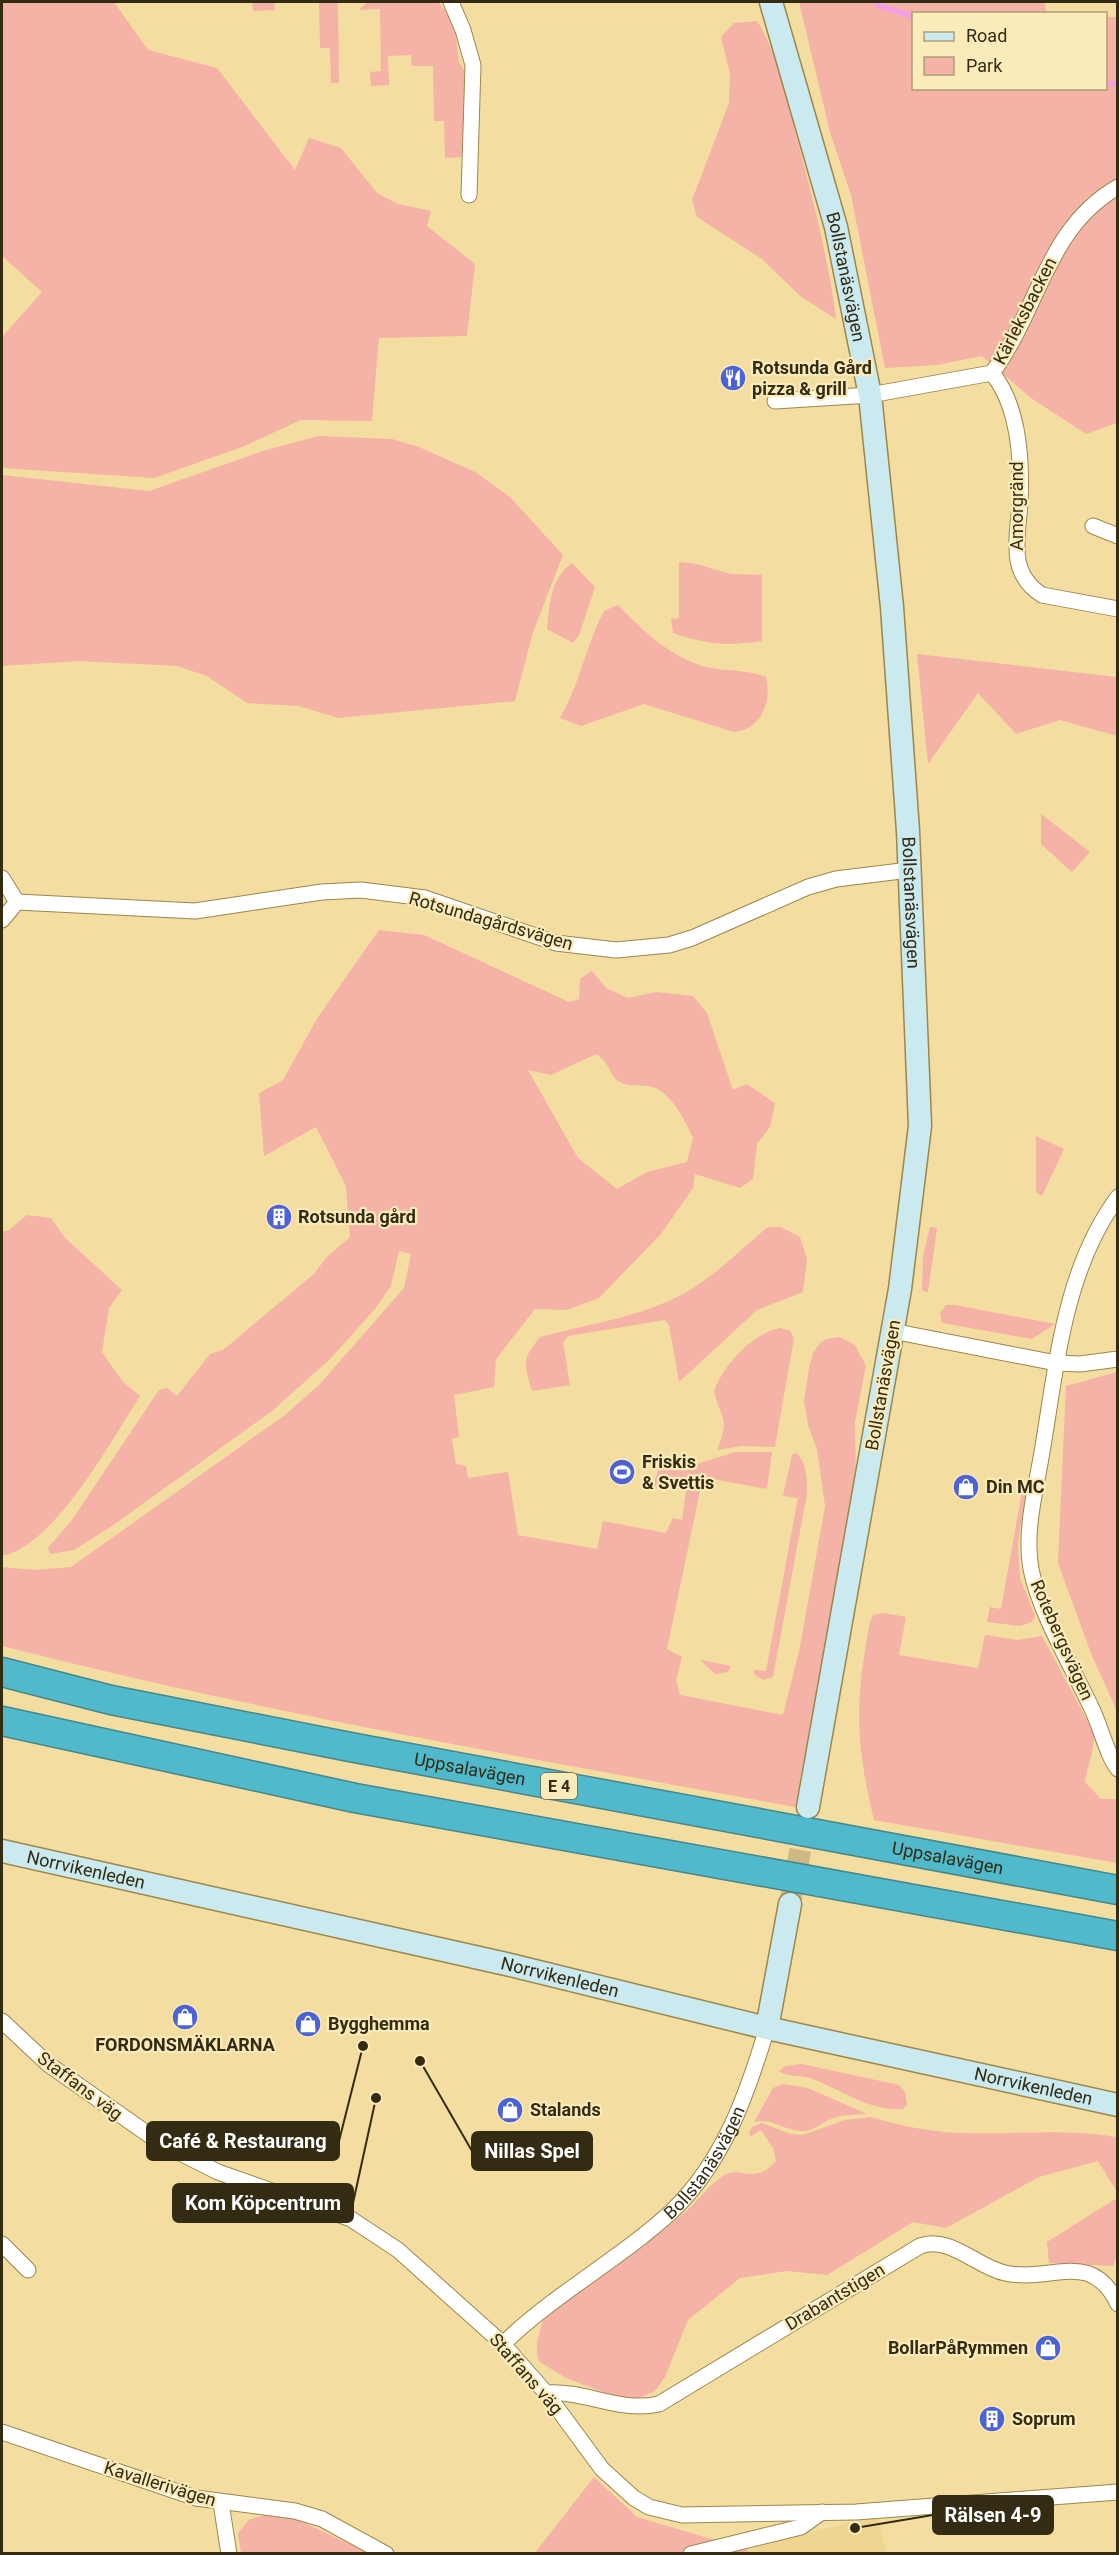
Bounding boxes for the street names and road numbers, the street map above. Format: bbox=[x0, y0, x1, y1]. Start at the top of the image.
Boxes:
street label: Bollstanäsvägen bbox=[822, 209, 870, 344]
street label: Kärleksbacken bbox=[989, 254, 1061, 368]
street label: Amorgränd bbox=[1006, 461, 1027, 551]
street label: Bollstanäsvägen bbox=[898, 836, 925, 969]
street label: Rotsundagårdsvägen bbox=[407, 887, 576, 954]
street label: Bollstanäsvägen bbox=[861, 1318, 904, 1452]
street label: Rotebergsvägen bbox=[1026, 1576, 1098, 1703]
street label: Uppsalavägen bbox=[412, 1748, 527, 1789]
road number: E 4 bbox=[541, 1773, 577, 1799]
street label: Uppsalavägen bbox=[890, 1837, 1005, 1878]
street label: Norrvikenleden bbox=[25, 1846, 147, 1893]
street label: Norrvikenleden bbox=[499, 1952, 621, 2001]
street label: Staffans väg bbox=[34, 2047, 127, 2124]
street label: Norrvikenleden bbox=[972, 2063, 1095, 2109]
street label: Bollstanäsvägen bbox=[659, 2103, 749, 2223]
street label: Drabantstigen bbox=[781, 2259, 888, 2334]
street label: Staffans väg bbox=[485, 2329, 567, 2419]
street label: Kavallerivägen bbox=[102, 2457, 219, 2511]

